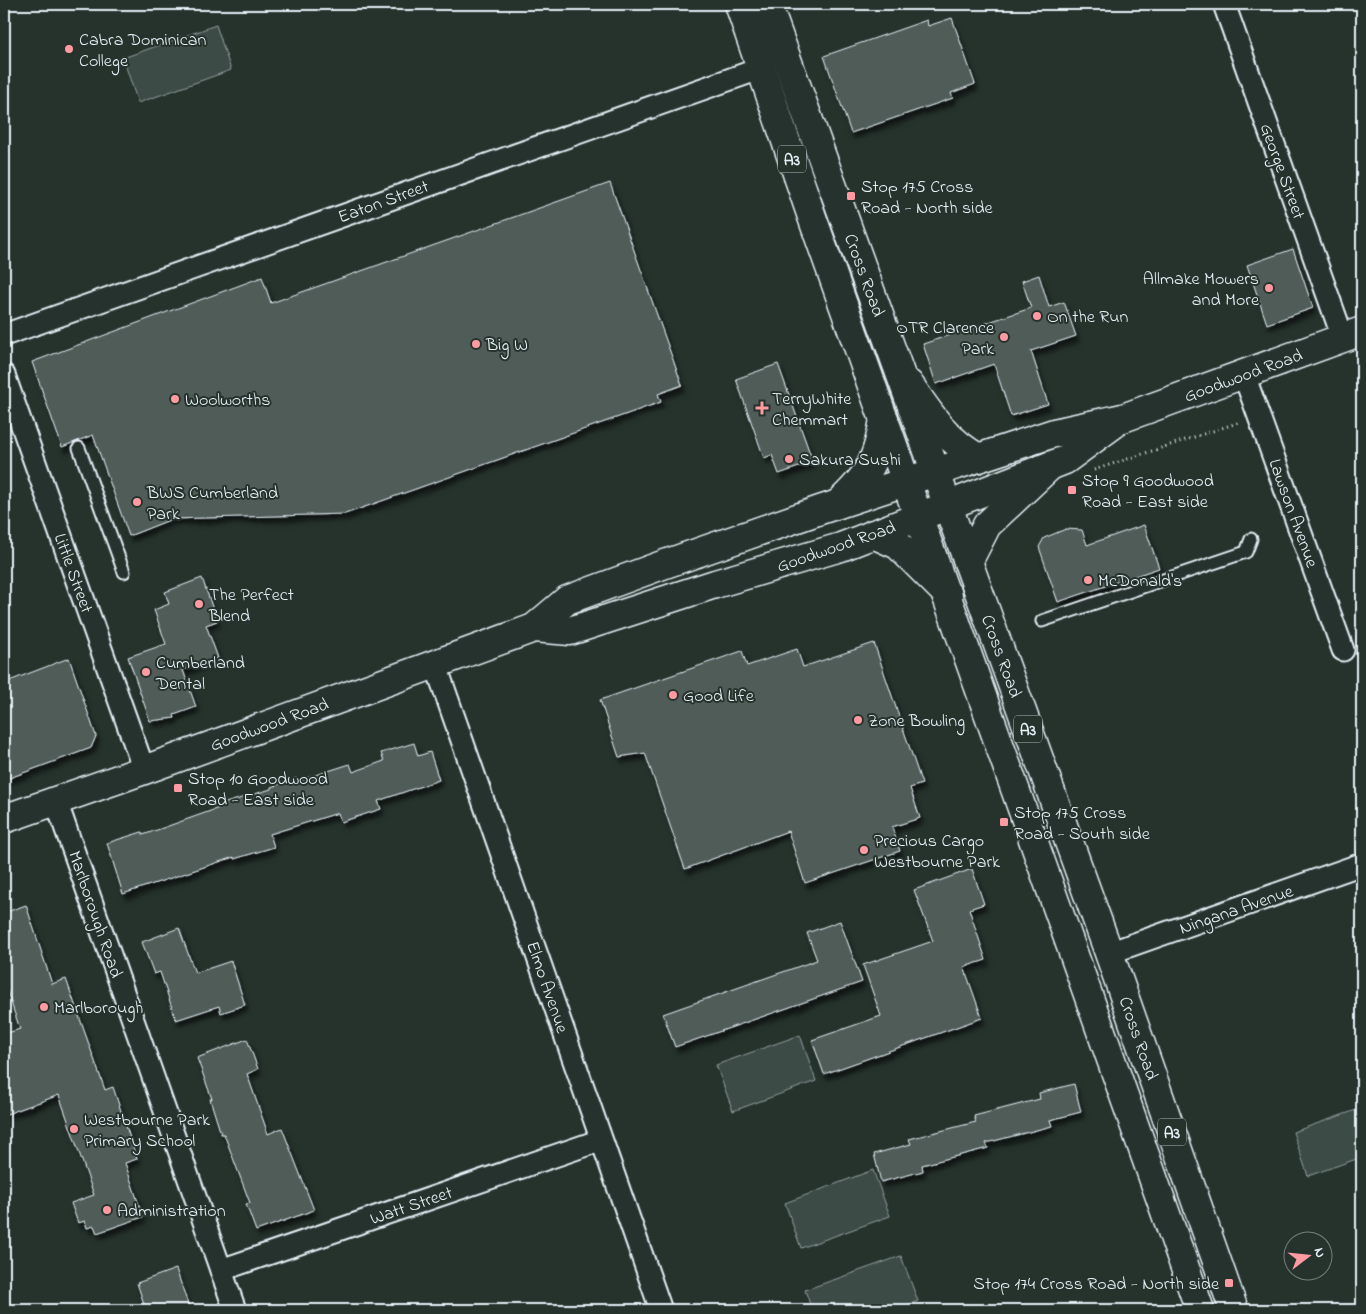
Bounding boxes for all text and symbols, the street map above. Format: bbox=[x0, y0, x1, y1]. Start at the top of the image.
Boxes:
place label: Cabra Dominican College bbox=[79, 28, 207, 76]
marker: Cabra Dominican College bbox=[63, 43, 75, 55]
street label: George Street bbox=[1251, 120, 1310, 224]
road number: A3 bbox=[778, 146, 806, 172]
street label: Eaton Street bbox=[335, 174, 433, 231]
place label: Stop 175 Cross Road - North side bbox=[861, 175, 994, 222]
marker: Stop 175 Cross Road - North side bbox=[845, 190, 857, 202]
street label: Cross Road bbox=[836, 230, 890, 321]
place label: Allmake Mowers and More bbox=[1143, 267, 1260, 314]
marker: Allmake Mowers and More bbox=[1263, 282, 1275, 294]
place label: On the Run bbox=[1047, 305, 1129, 331]
marker: On the Run bbox=[1031, 310, 1043, 322]
place label: OTR Clarence Park bbox=[896, 316, 995, 363]
marker: OTR Clarence Park bbox=[998, 331, 1010, 343]
place label: Big W bbox=[485, 333, 528, 360]
marker: Big W bbox=[470, 338, 482, 350]
street label: Goodwood Road bbox=[1181, 343, 1307, 410]
place label: TerryWhite Chemmart bbox=[772, 387, 852, 434]
place label: Woolworths bbox=[185, 388, 270, 414]
marker: Woolworths bbox=[169, 393, 181, 405]
marker: TerryWhite Chemmart bbox=[756, 402, 768, 414]
place label: Sakura Sushi bbox=[799, 448, 901, 474]
marker: Sakura Sushi bbox=[783, 453, 795, 465]
street label: Lawson Avenue bbox=[1260, 456, 1324, 573]
place label: Stop 9 Goodwood Road - East side bbox=[1082, 469, 1214, 516]
place label: BWS Cumberland Park bbox=[146, 481, 278, 528]
marker: Stop 9 Goodwood Road - East side bbox=[1066, 484, 1078, 496]
marker: BWS Cumberland Park bbox=[131, 496, 143, 508]
street label: Goodwood Road bbox=[774, 515, 900, 580]
street label: Little Street bbox=[46, 530, 99, 617]
place label: McDonald's bbox=[1098, 569, 1182, 595]
marker: McDonald's bbox=[1082, 574, 1094, 586]
place label: The Perfect Blend bbox=[208, 583, 294, 630]
marker: The Perfect Blend bbox=[193, 598, 205, 610]
street label: Cross Road bbox=[973, 611, 1027, 702]
place label: Cumberland Dental bbox=[155, 651, 245, 698]
marker: Cumberland Dental bbox=[140, 666, 152, 678]
place label: Good Life bbox=[683, 684, 755, 710]
marker: Good Life bbox=[667, 689, 679, 701]
street label: Goodwood Road bbox=[207, 692, 333, 759]
place label: Zone Bowling bbox=[868, 709, 965, 736]
marker: Zone Bowling bbox=[852, 714, 864, 726]
road number: A3 bbox=[1014, 716, 1042, 742]
place label: Stop 10 Goodwood Road - East side bbox=[188, 767, 328, 814]
marker: Stop 10 Goodwood Road - East side bbox=[172, 782, 184, 794]
place label: Stop 175 Cross Road - South side bbox=[1014, 801, 1151, 848]
marker: Stop 175 Cross Road - South side bbox=[998, 816, 1010, 828]
place label: Precious Cargo Westbourne Park bbox=[874, 829, 1000, 876]
marker: Precious Cargo Westbourne Park bbox=[858, 844, 870, 856]
street label: Marlborough Road bbox=[59, 848, 128, 982]
street label: Ningana Avenue bbox=[1176, 879, 1298, 943]
street label: Elmo Avenue bbox=[518, 938, 574, 1038]
street label: Cross Road bbox=[1111, 993, 1164, 1084]
place label: Marlborough bbox=[54, 996, 143, 1023]
marker: Marlborough bbox=[38, 1001, 50, 1013]
place label: Westbourne Park Primary School bbox=[84, 1108, 210, 1155]
road number: A3 bbox=[1158, 1118, 1186, 1146]
marker: Westbourne Park Primary School bbox=[68, 1123, 80, 1135]
street label: Watt Street bbox=[367, 1181, 456, 1233]
place label: Administration bbox=[117, 1199, 226, 1225]
marker: Administration bbox=[101, 1204, 113, 1216]
north arrow bbox=[1284, 1232, 1334, 1282]
text: N bbox=[1308, 1245, 1330, 1260]
place label: Stop 174 Cross Road - North side bbox=[973, 1272, 1220, 1298]
marker: Stop 174 Cross Road - North side bbox=[1223, 1277, 1235, 1289]

